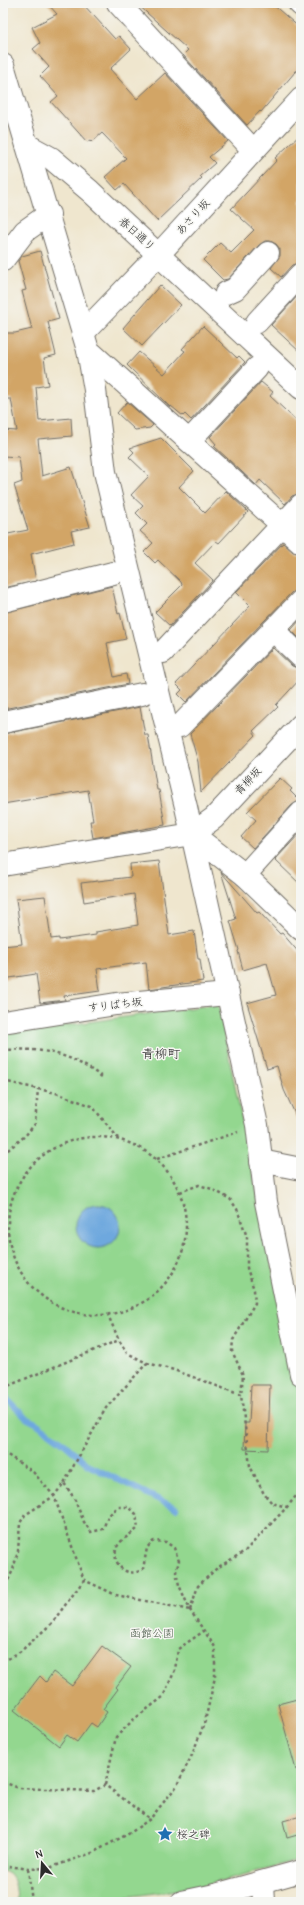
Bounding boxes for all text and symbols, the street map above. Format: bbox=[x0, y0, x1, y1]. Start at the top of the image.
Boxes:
street label: あさり坂 bbox=[174, 197, 212, 237]
street label: 春日通り bbox=[116, 214, 158, 254]
street label: 青柳坂 bbox=[232, 764, 264, 798]
street label: すりばち坂 bbox=[87, 995, 143, 1015]
district label: 青柳町 bbox=[141, 1046, 181, 1061]
park label: 函館公園 bbox=[130, 1627, 174, 1640]
place icon: 桜之碑 bbox=[156, 1825, 174, 1843]
place label: 桜之碑 bbox=[177, 1828, 210, 1841]
north arrow bbox=[22, 1843, 62, 1883]
text: N bbox=[34, 1847, 44, 1861]

